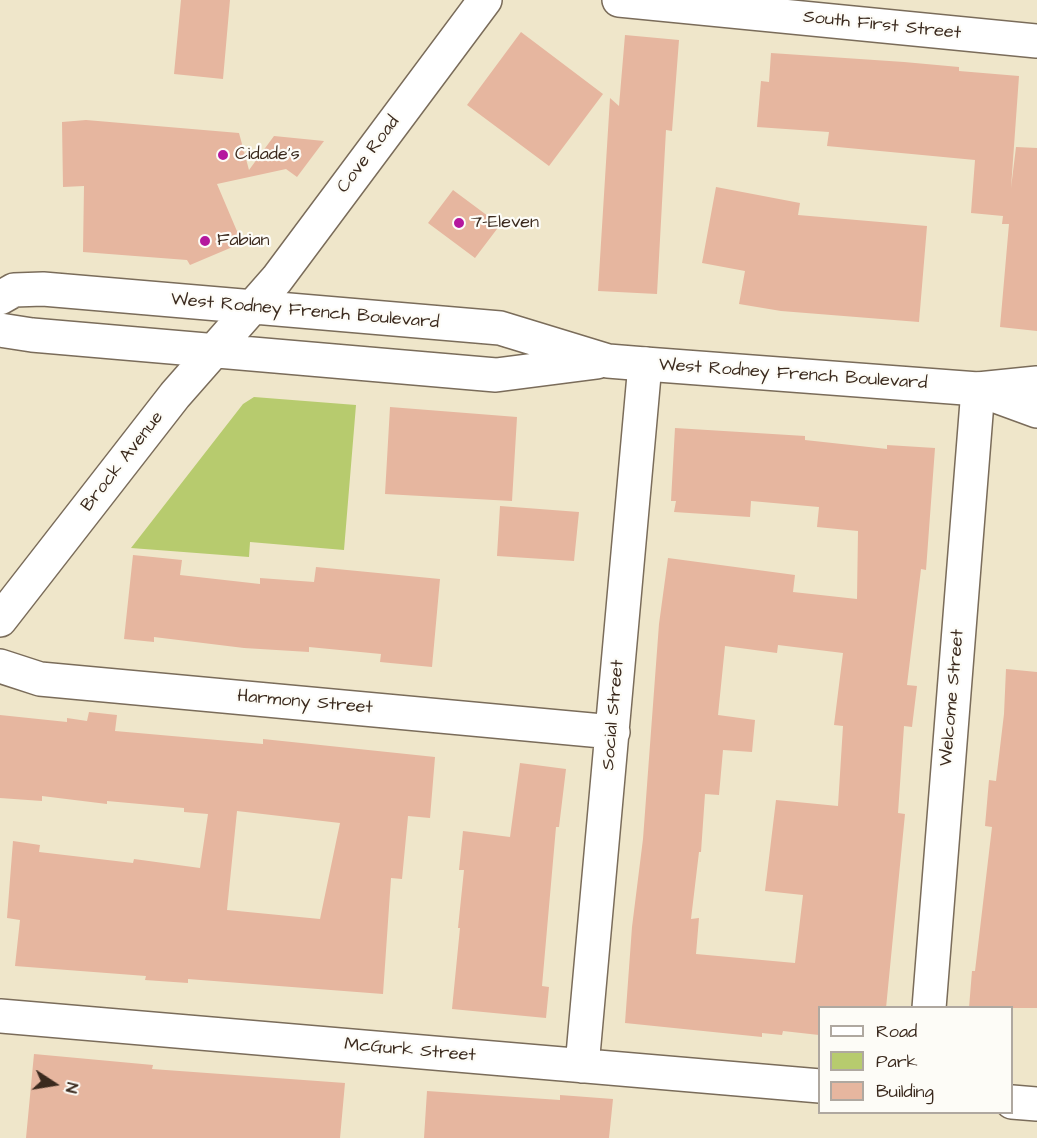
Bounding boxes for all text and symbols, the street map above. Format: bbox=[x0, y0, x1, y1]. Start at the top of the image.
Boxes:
street label: South First Street bbox=[802, 7, 962, 45]
street label: Cove Road bbox=[333, 112, 405, 198]
place label: Cidade's bbox=[235, 144, 300, 166]
marker: Cidade's bbox=[216, 148, 230, 162]
place label: 7-Eleven bbox=[471, 212, 539, 234]
marker: 7-Eleven bbox=[452, 216, 466, 230]
place label: Fabian bbox=[217, 230, 270, 252]
marker: Fabian bbox=[198, 234, 212, 248]
street label: West Rodney French Boulevard bbox=[170, 290, 440, 334]
street label: West Rodney French Boulevard bbox=[658, 355, 928, 395]
street label: Brock Avenue bbox=[77, 408, 169, 516]
street label: Welcome Street bbox=[936, 629, 970, 767]
street label: Social Street bbox=[598, 659, 630, 771]
street label: Harmony Street bbox=[236, 686, 374, 720]
legend bbox=[818, 1006, 1013, 1114]
text: Road bbox=[876, 1019, 917, 1044]
street label: McGurk Street bbox=[344, 1035, 476, 1067]
text: Park bbox=[876, 1049, 918, 1074]
north arrow bbox=[24, 1054, 84, 1114]
text: Building bbox=[876, 1079, 934, 1104]
text: N bbox=[60, 1081, 83, 1095]

